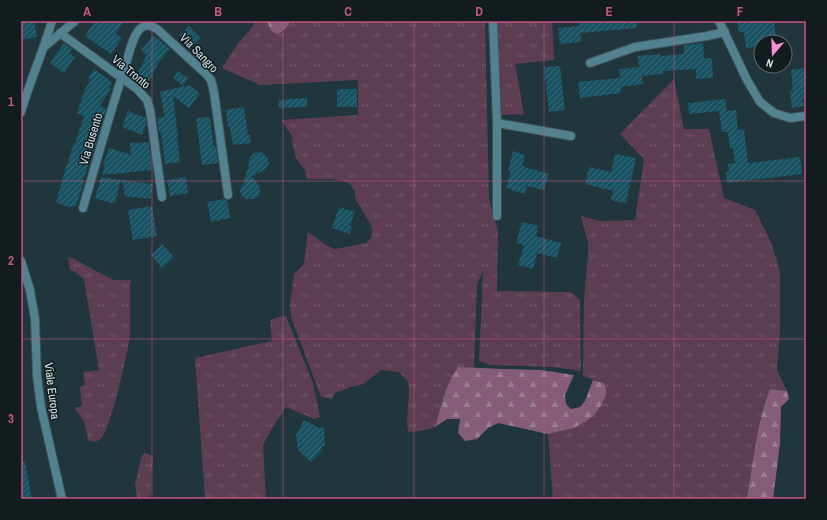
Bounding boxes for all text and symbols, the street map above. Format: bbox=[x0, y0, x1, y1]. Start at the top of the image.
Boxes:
text: A bbox=[83, 3, 91, 20]
text: B bbox=[214, 3, 222, 20]
text: C bbox=[344, 3, 352, 20]
text: D bbox=[475, 3, 483, 20]
text: E bbox=[605, 3, 613, 20]
text: F bbox=[737, 3, 744, 20]
street label: Via Sangro bbox=[176, 30, 222, 76]
north arrow bbox=[753, 34, 793, 74]
street label: Via Tronto bbox=[108, 52, 154, 92]
text: N bbox=[764, 56, 775, 71]
text: 1 bbox=[8, 93, 14, 110]
street label: Via Busento bbox=[76, 111, 106, 167]
text: 2 bbox=[8, 252, 14, 269]
street label: Viale Europa bbox=[41, 362, 63, 421]
text: 3 bbox=[8, 410, 14, 427]

